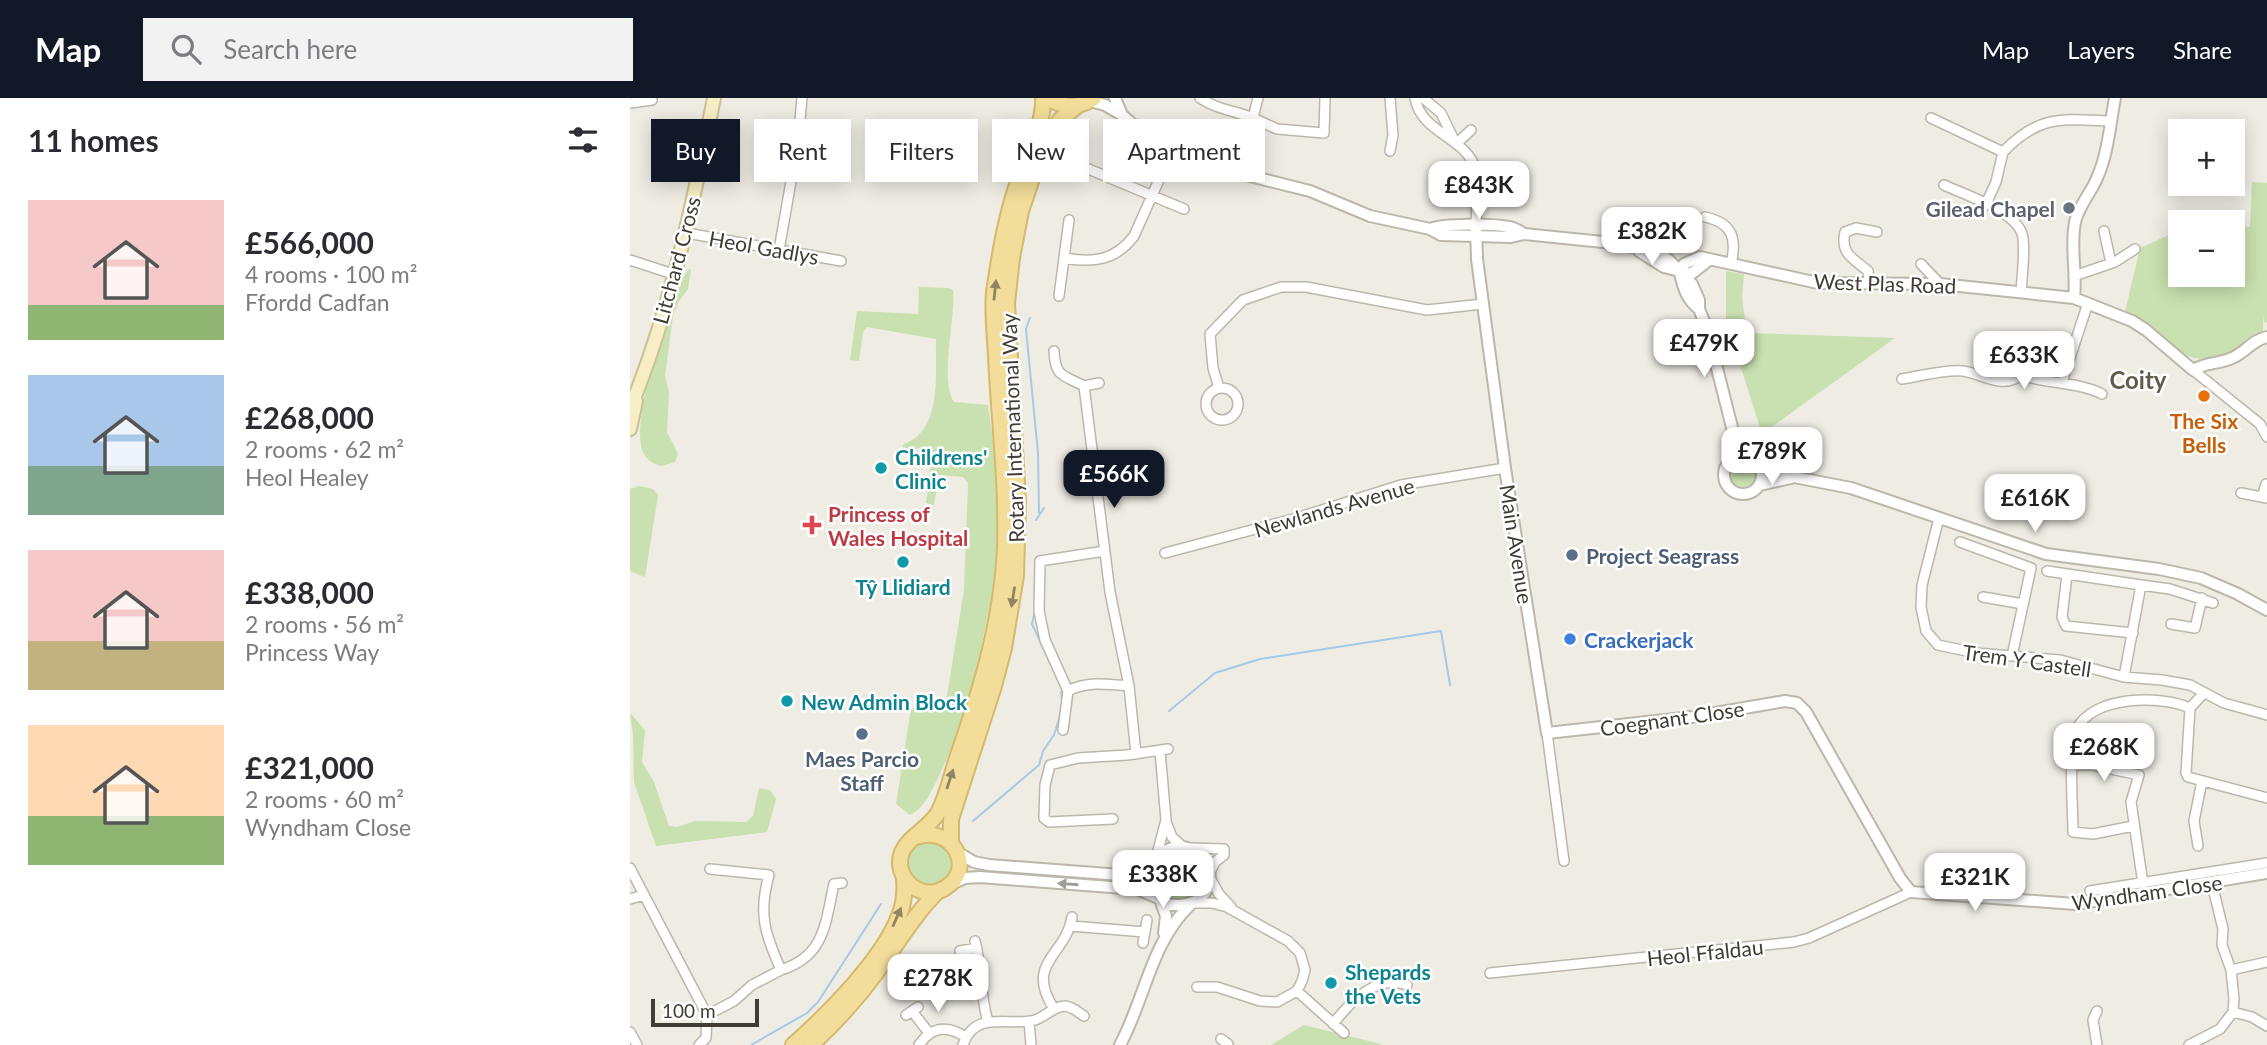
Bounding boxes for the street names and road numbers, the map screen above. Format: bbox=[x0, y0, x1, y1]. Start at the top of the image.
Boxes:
street label: Litchard Cross bbox=[647, 193, 705, 327]
street label: Heol Gadlys bbox=[707, 225, 821, 269]
street label: West Plas Road bbox=[1813, 268, 1957, 298]
street label: Rotary International Way bbox=[995, 313, 1028, 543]
street label: Newlands Avenue bbox=[1251, 472, 1417, 542]
street label: Main Avenue bbox=[1495, 482, 1539, 606]
street label: Trem Y Castell bbox=[1961, 639, 2093, 681]
street label: Coegnant Close bbox=[1598, 696, 1746, 740]
street label: Wyndham Close bbox=[2070, 869, 2224, 915]
street label: Heol Ffaldau bbox=[1645, 933, 1765, 971]

